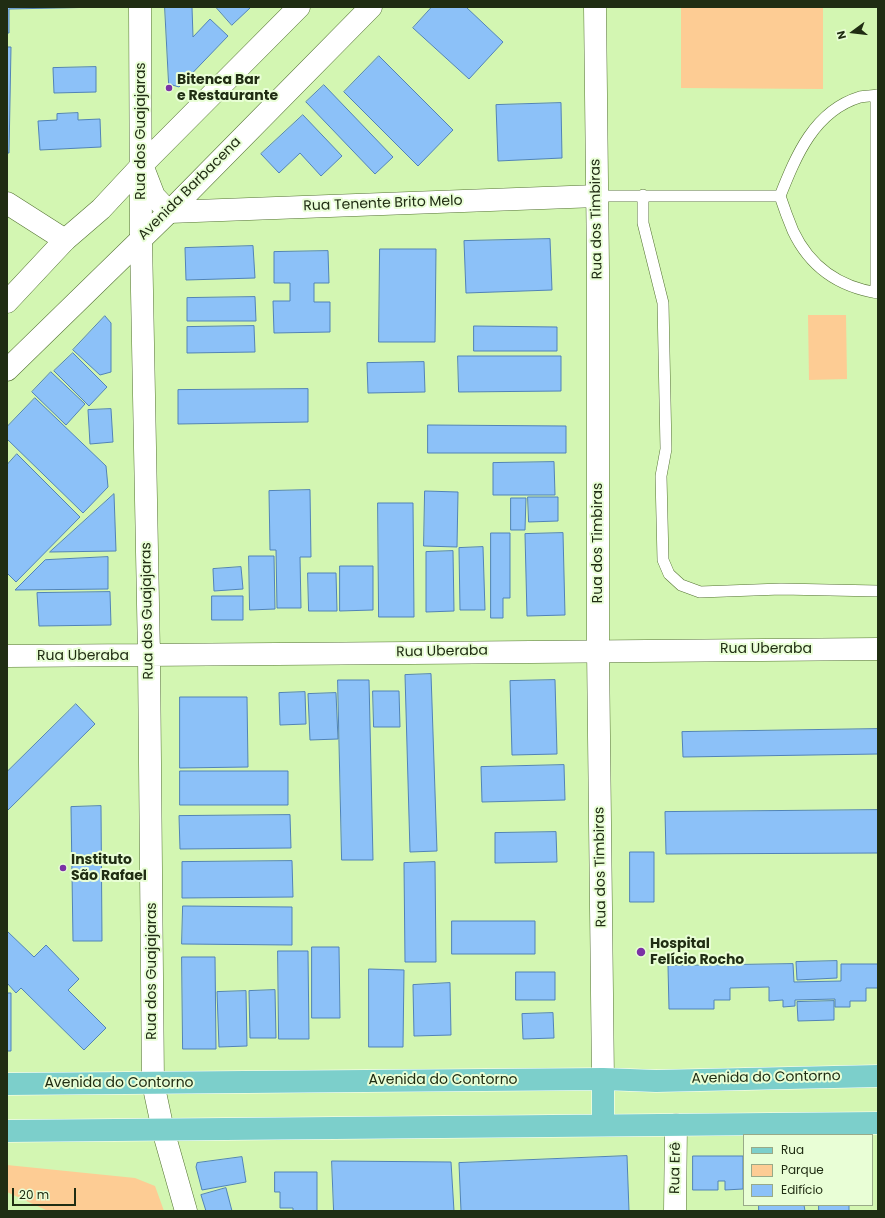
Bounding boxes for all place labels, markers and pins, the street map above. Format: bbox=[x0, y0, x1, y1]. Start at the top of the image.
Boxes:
place label: Bitenca Bar e Restaurante bbox=[177, 72, 278, 104]
marker: Bitenca Bar e Restaurante bbox=[164, 83, 174, 93]
place label: Instituto São Rafael bbox=[71, 852, 147, 884]
marker: Instituto São Rafael bbox=[58, 863, 68, 873]
place label: Hospital Felício Rocho bbox=[650, 936, 744, 968]
marker: Hospital Felício Rocho bbox=[635, 946, 647, 958]

